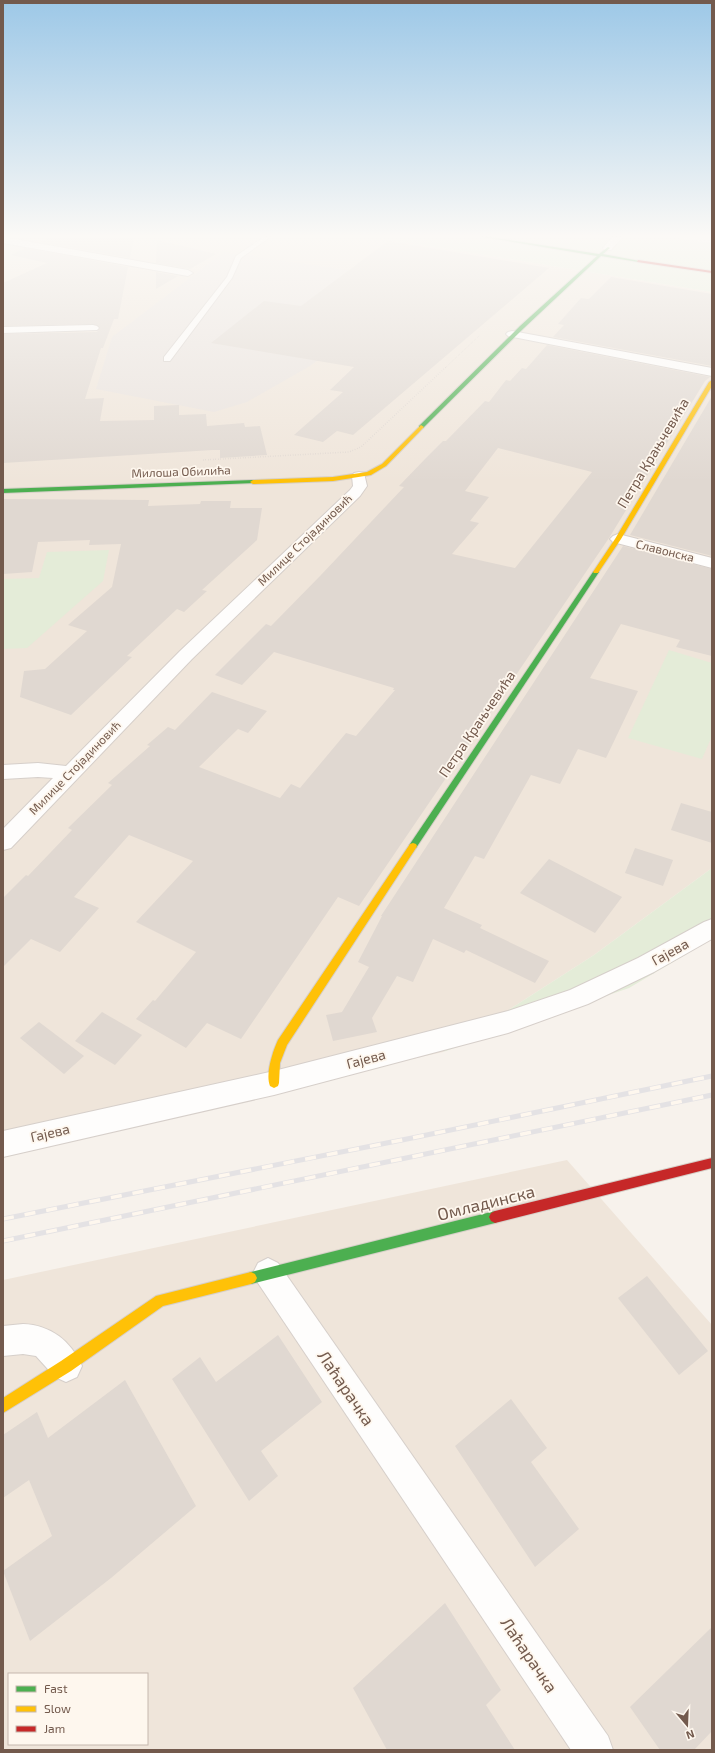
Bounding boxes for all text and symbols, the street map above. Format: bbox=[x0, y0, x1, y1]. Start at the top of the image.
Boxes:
street label: Петра Крањчевића bbox=[613, 395, 692, 511]
street label: Милоша Обилића bbox=[131, 462, 231, 480]
street label: Милице Стојадиновић bbox=[254, 491, 355, 589]
street label: Славонска bbox=[635, 536, 696, 564]
street label: Петра Крањчевића bbox=[435, 667, 519, 780]
street label: Милице Стојадиновић bbox=[26, 717, 124, 818]
street label: Гајева bbox=[648, 934, 691, 969]
street label: Гајева bbox=[344, 1045, 387, 1072]
street label: Гајева bbox=[29, 1120, 71, 1145]
street label: Омладинска bbox=[435, 1180, 537, 1224]
street label: Лаћарачка bbox=[314, 1346, 379, 1429]
street label: Лаћарачка bbox=[497, 1613, 562, 1696]
legend bbox=[8, 1673, 148, 1745]
text: Fast bbox=[44, 1681, 68, 1695]
text: Slow bbox=[44, 1701, 71, 1715]
north arrow bbox=[667, 1705, 707, 1745]
text: Jam bbox=[44, 1721, 65, 1735]
text: N bbox=[684, 1727, 696, 1742]

